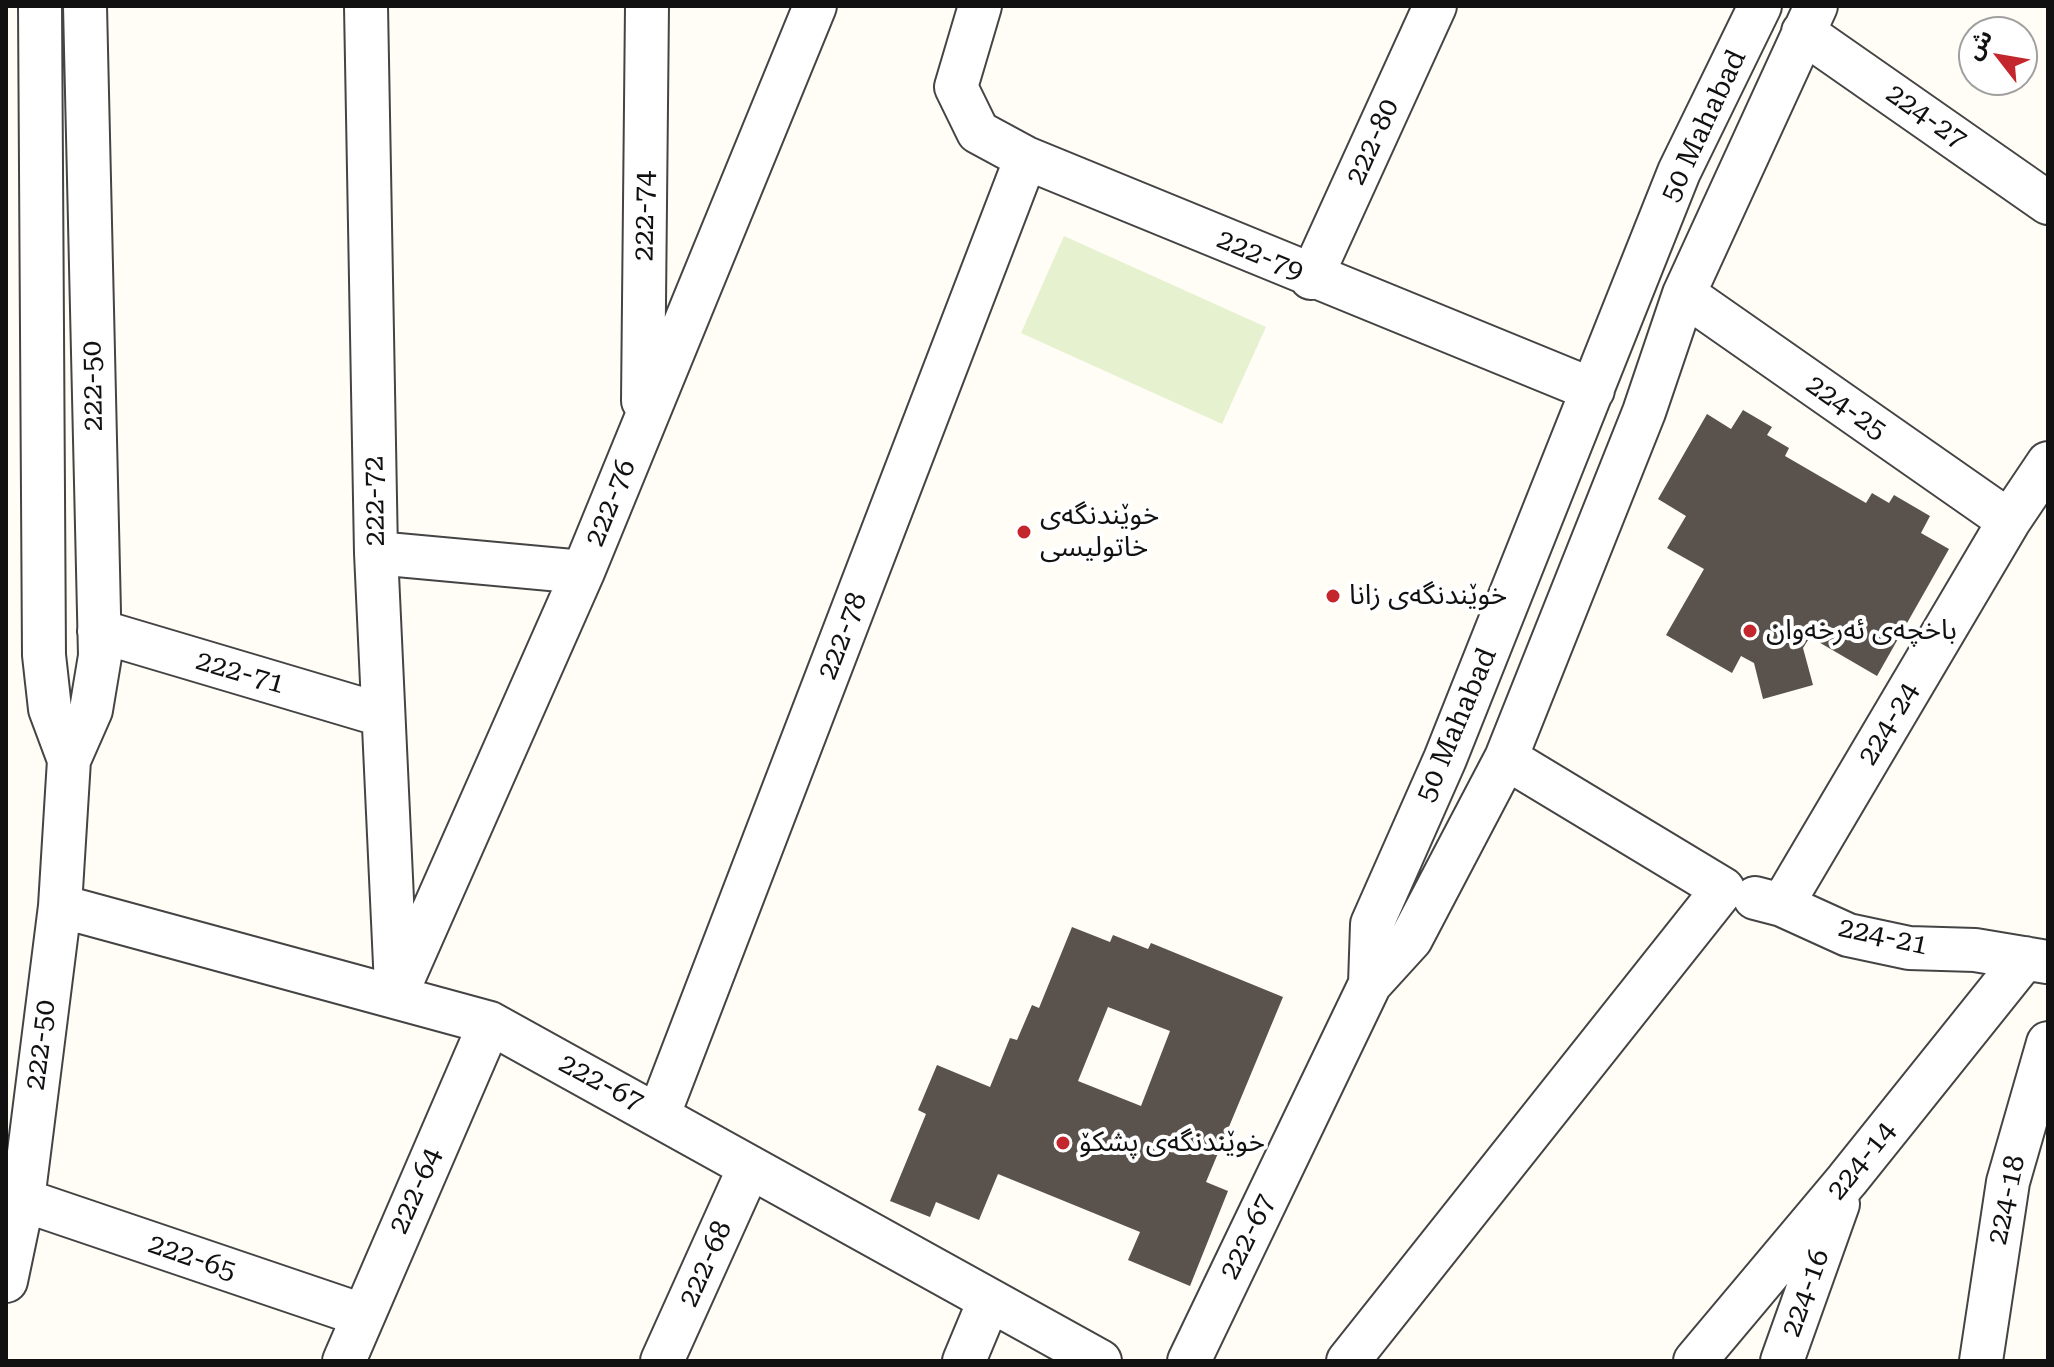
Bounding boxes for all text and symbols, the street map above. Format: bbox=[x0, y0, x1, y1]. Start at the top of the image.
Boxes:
north arrow bbox=[1958, 16, 2038, 96]
text: ش bbox=[1960, 25, 1997, 64]
street label: 50 Mahabad bbox=[1654, 45, 1754, 207]
street label: 224-27 bbox=[1879, 77, 1973, 157]
street label: 222-80 bbox=[1339, 94, 1407, 190]
street label: 222-74 bbox=[627, 170, 663, 262]
street label: 222-79 bbox=[1212, 223, 1308, 289]
street label: 222-50 bbox=[75, 340, 111, 432]
street label: 224-25 bbox=[1799, 368, 1893, 448]
street label: 222-72 bbox=[357, 455, 393, 547]
street label: 222-76 bbox=[578, 455, 644, 551]
place label: خوێندنگەی خاتولیسی bbox=[1040, 499, 1159, 565]
marker: خوێندنگەی خاتولیسی bbox=[1015, 523, 1033, 541]
place label: خوێندنگەی زانا bbox=[1349, 579, 1507, 613]
marker: خوێندنگەی زانا bbox=[1324, 587, 1342, 605]
street label: 222-78 bbox=[811, 588, 875, 684]
place label: باخچەی ئەرخەوان bbox=[1766, 614, 1957, 648]
marker: باخچەی ئەرخەوان bbox=[1741, 622, 1759, 640]
street label: 50 Mahabad bbox=[1410, 643, 1504, 807]
street label: 222-71 bbox=[192, 644, 288, 702]
street label: 224-24 bbox=[1851, 676, 1927, 772]
street label: 224-21 bbox=[1835, 911, 1931, 963]
street label: 222-50 bbox=[19, 998, 63, 1092]
street label: 222-67 bbox=[553, 1047, 649, 1119]
street label: 224-14 bbox=[1820, 1115, 1904, 1207]
place label: خوێندنگەی پشکۆ bbox=[1079, 1126, 1265, 1160]
marker: خوێندنگەی پشکۆ bbox=[1054, 1134, 1072, 1152]
street label: 222-64 bbox=[382, 1143, 450, 1239]
street label: 224-18 bbox=[1981, 1152, 2033, 1248]
street label: 222-67 bbox=[1213, 1189, 1283, 1285]
street label: 222-68 bbox=[672, 1216, 740, 1312]
street label: 222-65 bbox=[144, 1227, 240, 1289]
street label: 224-16 bbox=[1775, 1245, 1837, 1341]

